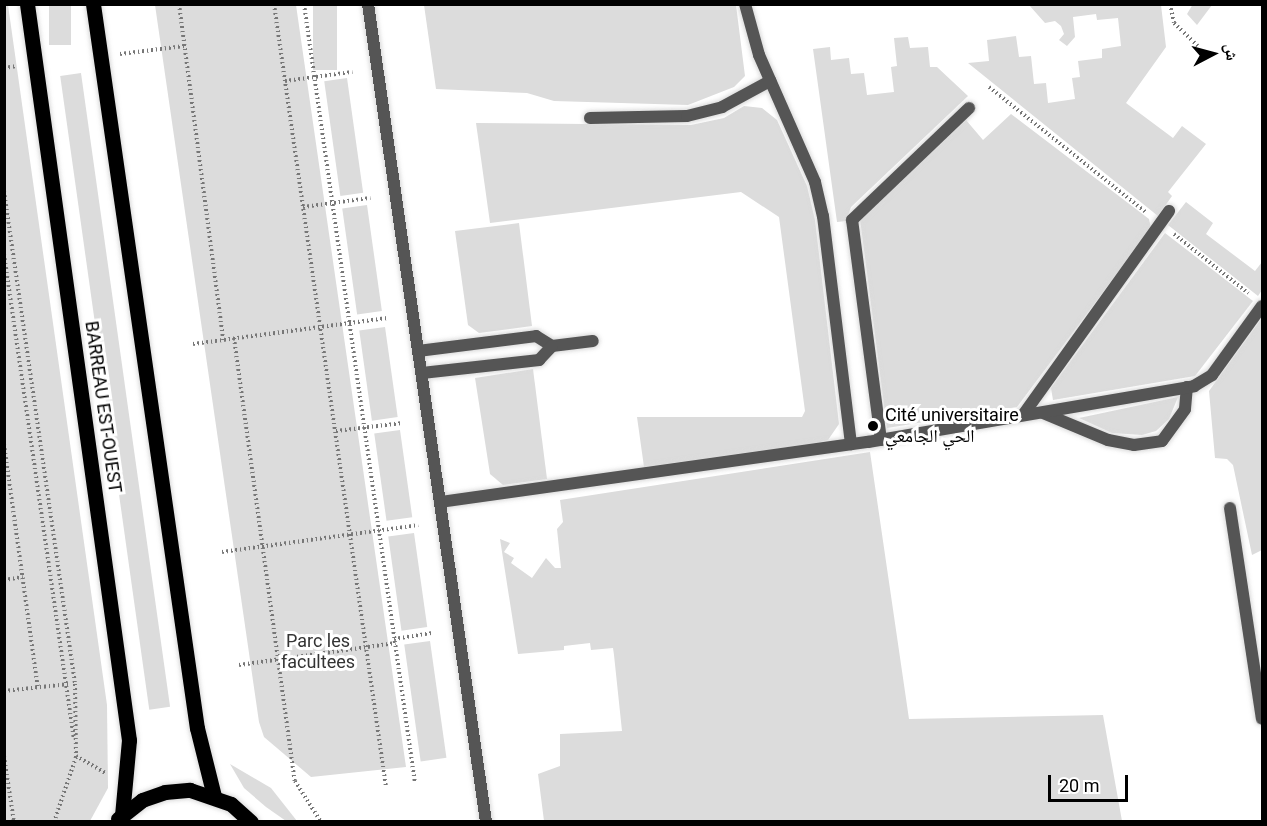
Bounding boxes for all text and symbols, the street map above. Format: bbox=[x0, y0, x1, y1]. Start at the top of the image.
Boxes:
north arrow bbox=[1183, 24, 1243, 84]
text: ش bbox=[1221, 43, 1242, 61]
street label: BARREAU EST-OUEST bbox=[80, 320, 126, 494]
place label: Cité universitaire الحي الجامعي bbox=[885, 405, 1019, 448]
marker: Cité universitaire الحي الجامعي bbox=[866, 419, 880, 433]
park label: Parc les facultees bbox=[281, 631, 355, 674]
scale bar bbox=[1051, 763, 1130, 801]
text: 20 m bbox=[1059, 775, 1099, 796]

